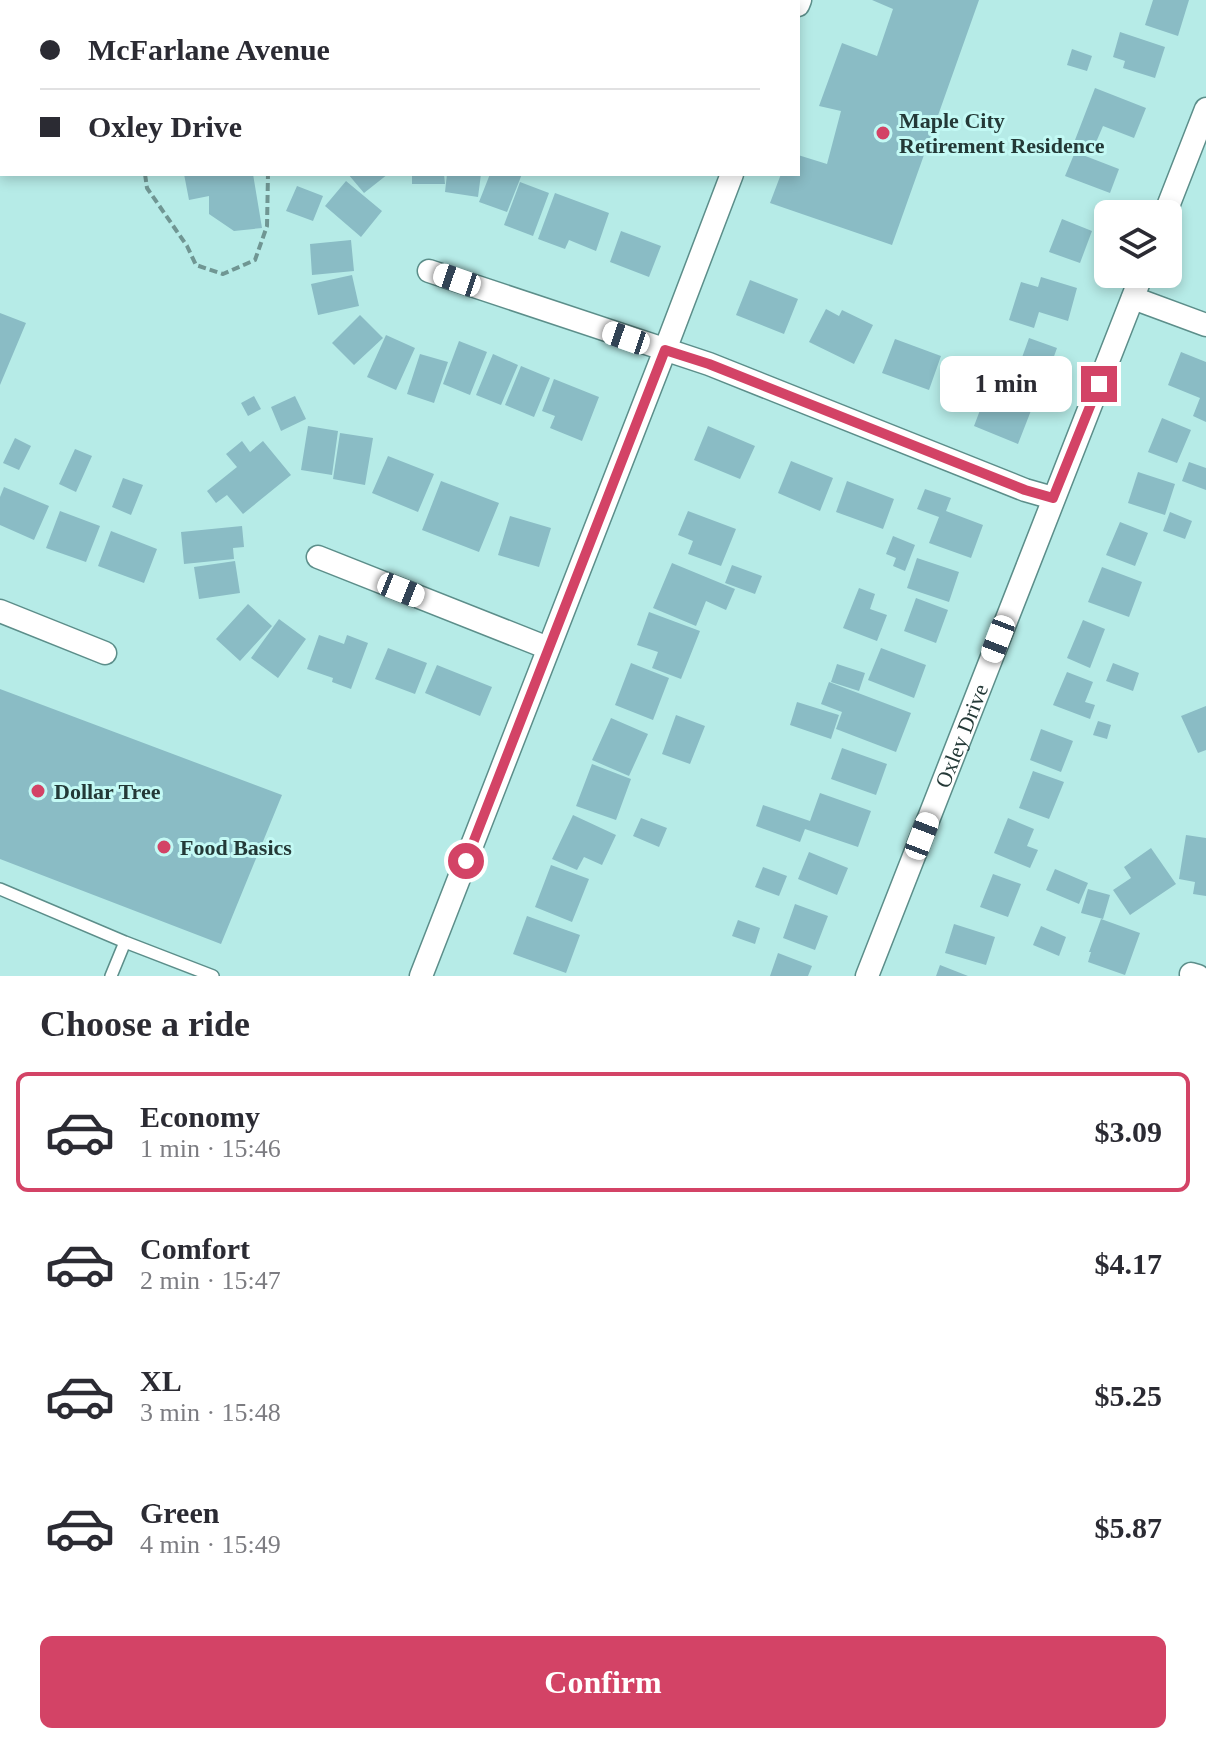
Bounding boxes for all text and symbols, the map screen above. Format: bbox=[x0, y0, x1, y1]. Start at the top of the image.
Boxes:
text: McFarlane Avenue bbox=[88, 33, 330, 66]
place label: Maple City Retirement Residence bbox=[899, 108, 1105, 158]
text: Oxley Drive bbox=[88, 110, 242, 143]
marker: Maple City Retirement Residence bbox=[874, 124, 892, 142]
map controls bbox=[1094, 200, 1182, 288]
button: layers bbox=[1094, 200, 1182, 288]
car bbox=[430, 261, 484, 299]
car bbox=[599, 319, 653, 357]
callout: 1 min bbox=[939, 356, 1071, 412]
route end bbox=[1081, 366, 1117, 402]
text: 1 min bbox=[975, 369, 1037, 398]
car bbox=[374, 570, 428, 610]
car bbox=[978, 612, 1018, 666]
street label: Oxley Drive bbox=[930, 680, 993, 791]
place label: Dollar Tree bbox=[54, 779, 161, 804]
marker: Dollar Tree bbox=[29, 782, 47, 800]
car bbox=[902, 809, 942, 863]
place label: Food Basics bbox=[180, 835, 292, 860]
marker: Food Basics bbox=[155, 838, 173, 856]
route start bbox=[448, 843, 484, 879]
text: Choose a ride bbox=[40, 1004, 250, 1044]
icon: car bbox=[44, 1096, 116, 1168]
text: Economy bbox=[140, 1100, 260, 1133]
text: $3.09 bbox=[1095, 1115, 1162, 1148]
text: 1 min · 15:46 bbox=[140, 1134, 281, 1163]
icon: car bbox=[44, 1228, 116, 1300]
text: Comfort bbox=[140, 1232, 250, 1265]
text: $4.17 bbox=[1095, 1247, 1162, 1280]
text: 2 min · 15:47 bbox=[140, 1266, 281, 1295]
icon: car bbox=[44, 1360, 116, 1432]
text: XL bbox=[140, 1364, 182, 1397]
text: $5.25 bbox=[1095, 1379, 1162, 1412]
text: 3 min · 15:48 bbox=[140, 1398, 281, 1427]
icon: car bbox=[44, 1492, 116, 1564]
text: Green bbox=[140, 1496, 219, 1529]
text: $5.87 bbox=[1095, 1511, 1162, 1544]
text: 4 min · 15:49 bbox=[140, 1530, 281, 1559]
button: Confirm bbox=[40, 1636, 1166, 1728]

